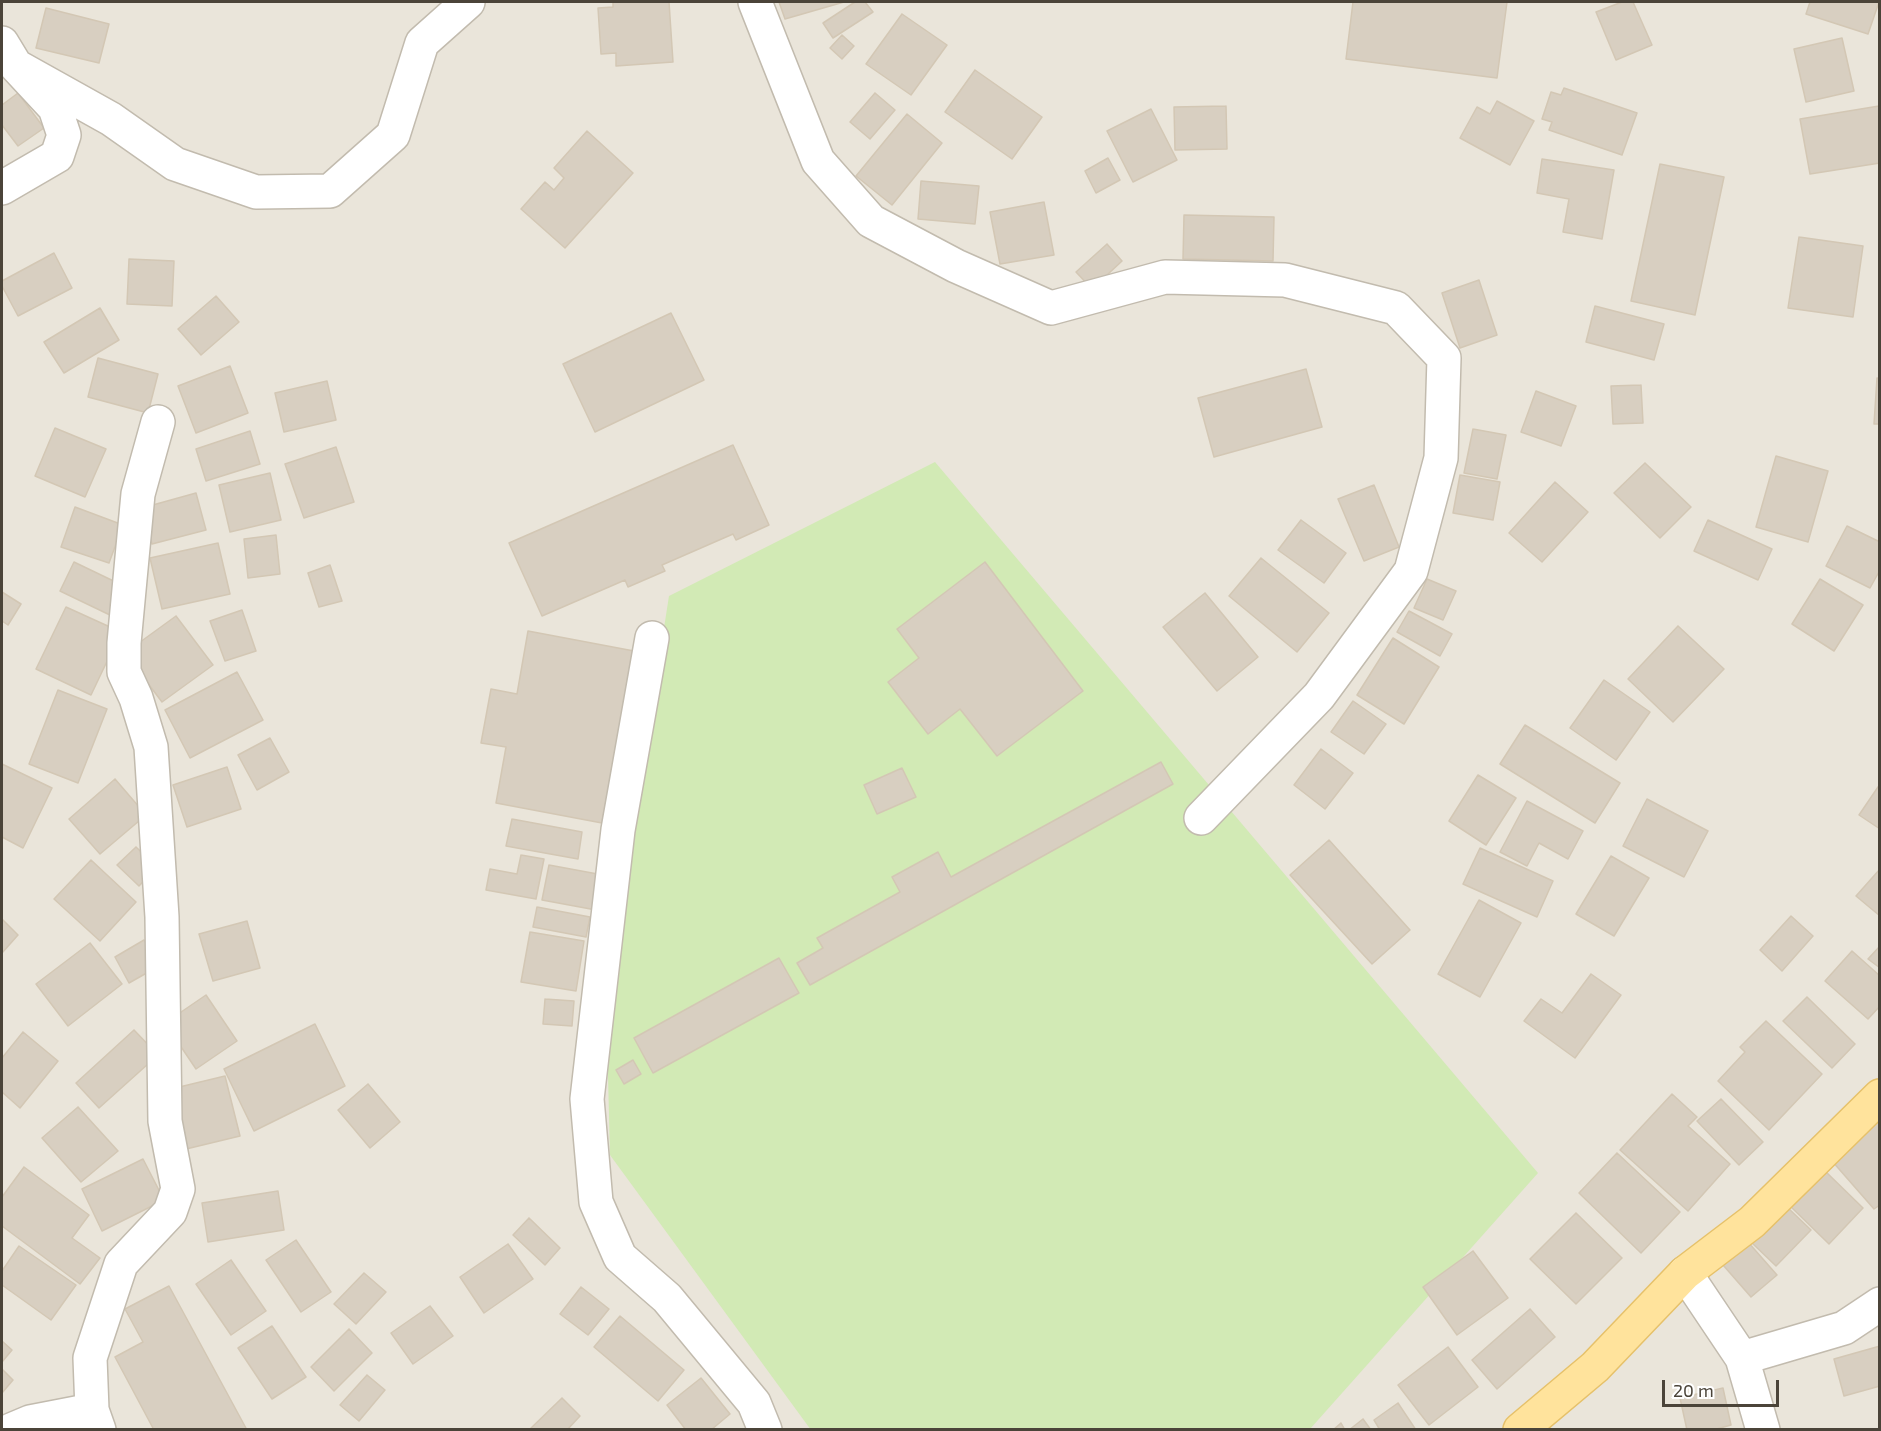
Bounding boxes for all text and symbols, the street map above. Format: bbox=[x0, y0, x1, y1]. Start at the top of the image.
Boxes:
scale bar bbox=[1665, 1368, 1782, 1406]
text: 20 m bbox=[1673, 1379, 1714, 1401]

